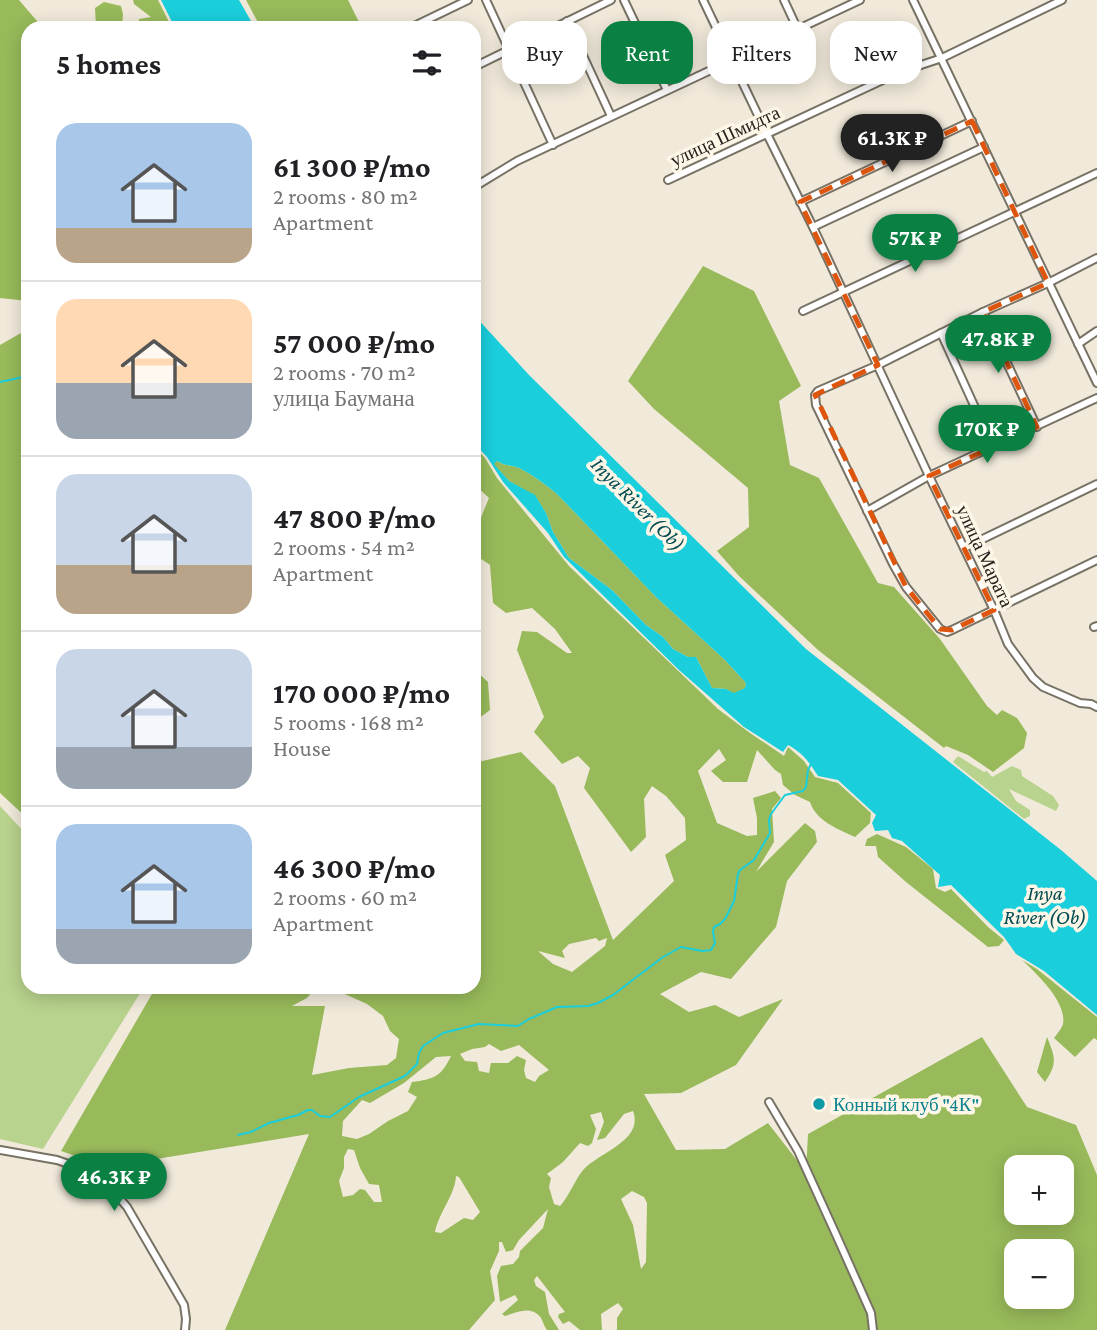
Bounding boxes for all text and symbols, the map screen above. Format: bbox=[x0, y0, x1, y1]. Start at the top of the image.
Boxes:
chip: Buy bbox=[502, 21, 587, 84]
chip: Rent bbox=[601, 21, 693, 84]
chip: Filters bbox=[707, 21, 816, 84]
chip: New bbox=[830, 21, 922, 84]
icon: filters bbox=[408, 44, 446, 82]
text: 5 homes bbox=[56, 47, 161, 80]
street label: улица Шмидта bbox=[667, 101, 784, 171]
pin: 61.3K ₽ bbox=[827, 114, 957, 174]
text: 61.3K ₽ bbox=[857, 124, 927, 150]
text: 61 300 ₽/mo bbox=[273, 150, 431, 183]
icon: home bbox=[112, 151, 196, 235]
text: 2 rooms · 80 m² bbox=[273, 183, 418, 209]
text: Apartment bbox=[273, 209, 373, 235]
pin: 57K ₽ bbox=[866, 215, 964, 274]
text: 57K ₽ bbox=[888, 224, 942, 250]
pin: 47.8K ₽ bbox=[933, 316, 1063, 375]
text: 47.8K ₽ bbox=[961, 325, 1035, 351]
text: 57 000 ₽/mo bbox=[273, 326, 435, 359]
icon: home bbox=[112, 327, 196, 411]
text: 2 rooms · 70 m² bbox=[273, 359, 416, 385]
text: улица Баумана bbox=[273, 385, 415, 411]
pin: 170K ₽ bbox=[930, 406, 1044, 465]
text: 170K ₽ bbox=[954, 415, 1020, 441]
water label: Inya River (Ob) bbox=[586, 452, 690, 556]
text: 47 800 ₽/mo bbox=[273, 501, 436, 534]
icon: home bbox=[112, 502, 196, 586]
street label: улица Марата bbox=[952, 502, 1018, 611]
text: 2 rooms · 54 m² bbox=[273, 534, 415, 560]
text: Apartment bbox=[273, 560, 373, 586]
text: 170 000 ₽/mo bbox=[273, 676, 450, 709]
icon: home bbox=[112, 677, 196, 761]
text: 5 rooms · 168 m² bbox=[273, 709, 424, 735]
text: House bbox=[273, 735, 331, 761]
text: 46 300 ₽/mo bbox=[273, 851, 436, 884]
icon: home bbox=[112, 852, 196, 936]
water label: Inya River (Ob) bbox=[1004, 881, 1086, 929]
text: 2 rooms · 60 m² bbox=[273, 884, 417, 910]
text: Apartment bbox=[273, 910, 373, 936]
place label: Конный клуб "4К" bbox=[833, 1094, 979, 1115]
marker: Конный клуб "4К" bbox=[811, 1096, 827, 1112]
pin: 46.3K ₽ bbox=[49, 1154, 179, 1213]
map controls bbox=[1004, 1155, 1074, 1309]
button: + bbox=[1004, 1155, 1074, 1225]
text: 46.3K ₽ bbox=[77, 1163, 151, 1189]
button: − bbox=[1004, 1239, 1074, 1309]

